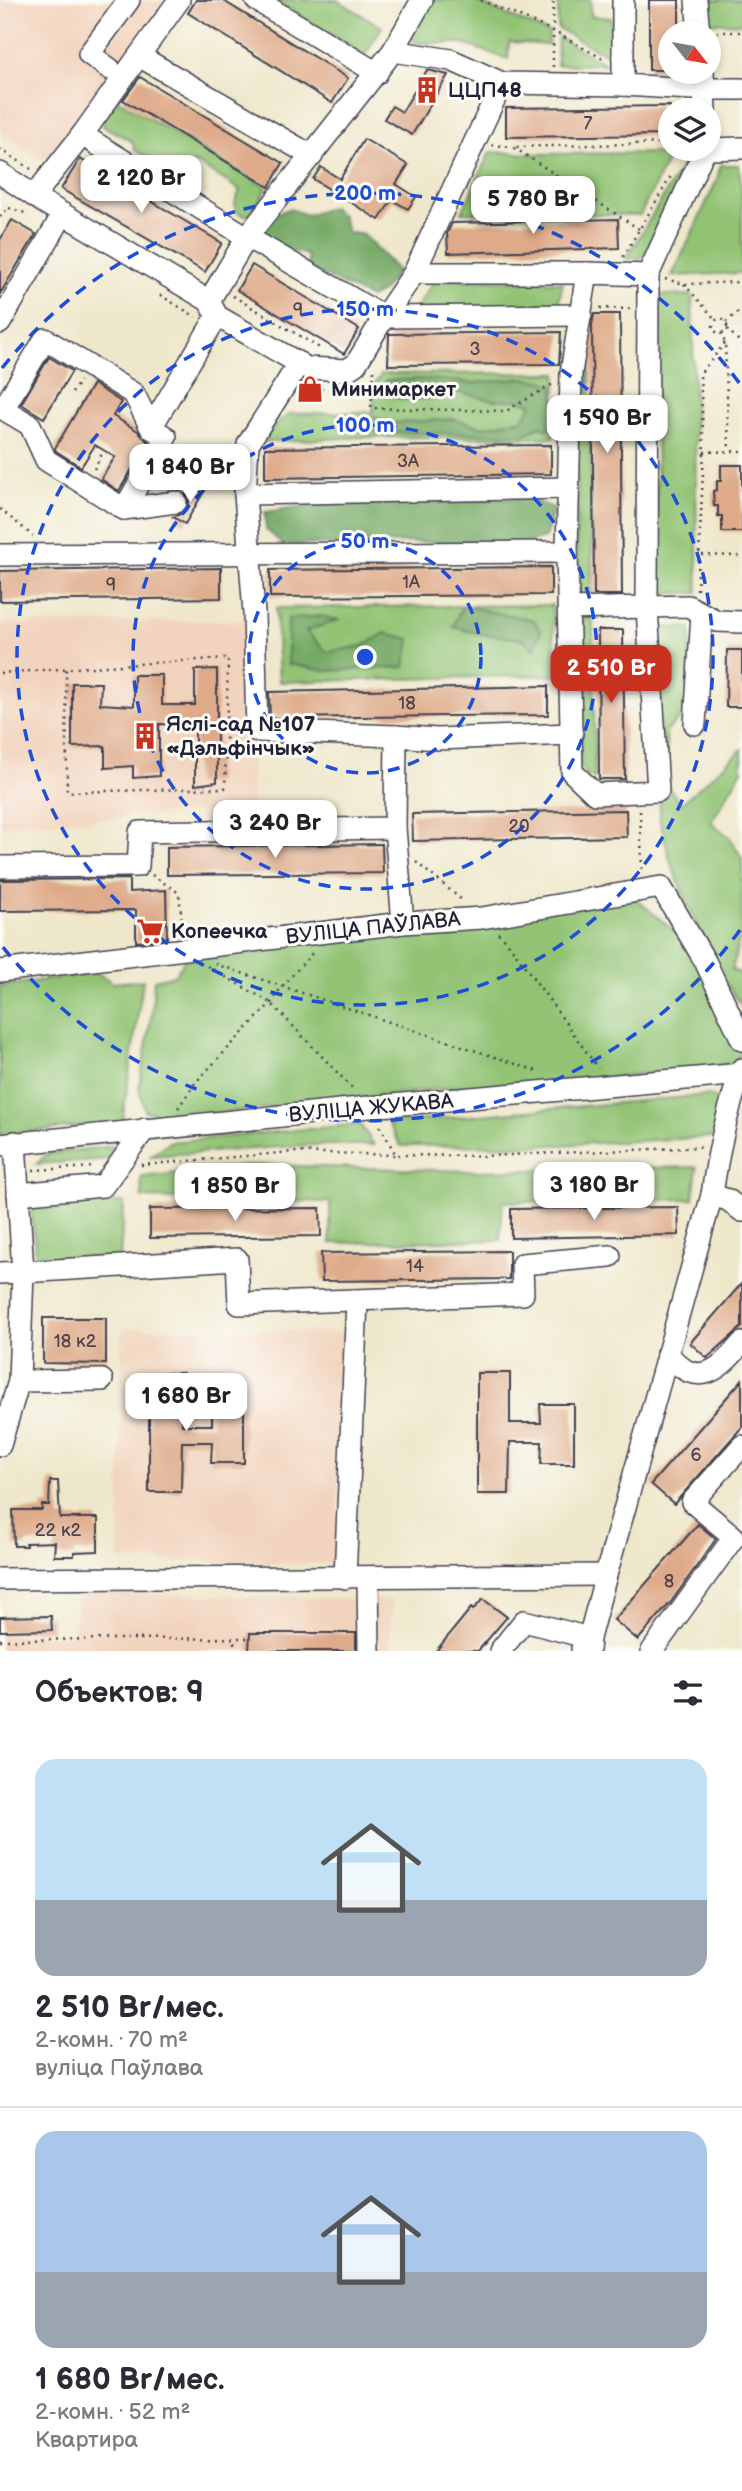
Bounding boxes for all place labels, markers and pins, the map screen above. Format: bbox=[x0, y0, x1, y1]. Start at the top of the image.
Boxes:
building icon: ЦЦП48 bbox=[412, 75, 442, 105]
place label: ЦЦП48 bbox=[448, 78, 522, 103]
pin: 2 120 Br bbox=[69, 156, 213, 215]
pin: 5 780 Br bbox=[461, 176, 605, 236]
shop icon: Минимаркет bbox=[295, 374, 325, 404]
place label: Минимаркет bbox=[331, 377, 456, 402]
pin: 1 590 Br bbox=[535, 396, 679, 455]
pin: 1 840 Br bbox=[118, 444, 262, 504]
centre of rings bbox=[353, 645, 377, 669]
pin: 2 510 Br bbox=[539, 646, 683, 705]
place label: Яслі-сад №107 «Дэльфінчык» bbox=[166, 712, 316, 761]
building icon: Яслі-сад №107 «Дэльфінчык» bbox=[130, 721, 160, 751]
pin: 3 240 Br bbox=[203, 800, 347, 860]
supermarket icon: Копеечка bbox=[135, 916, 165, 946]
place label: Копеечка bbox=[171, 919, 268, 944]
pin: 3 180 Br bbox=[522, 1162, 666, 1222]
pin: 1 850 Br bbox=[163, 1164, 307, 1223]
pin: 1 680 Br bbox=[114, 1374, 258, 1433]

